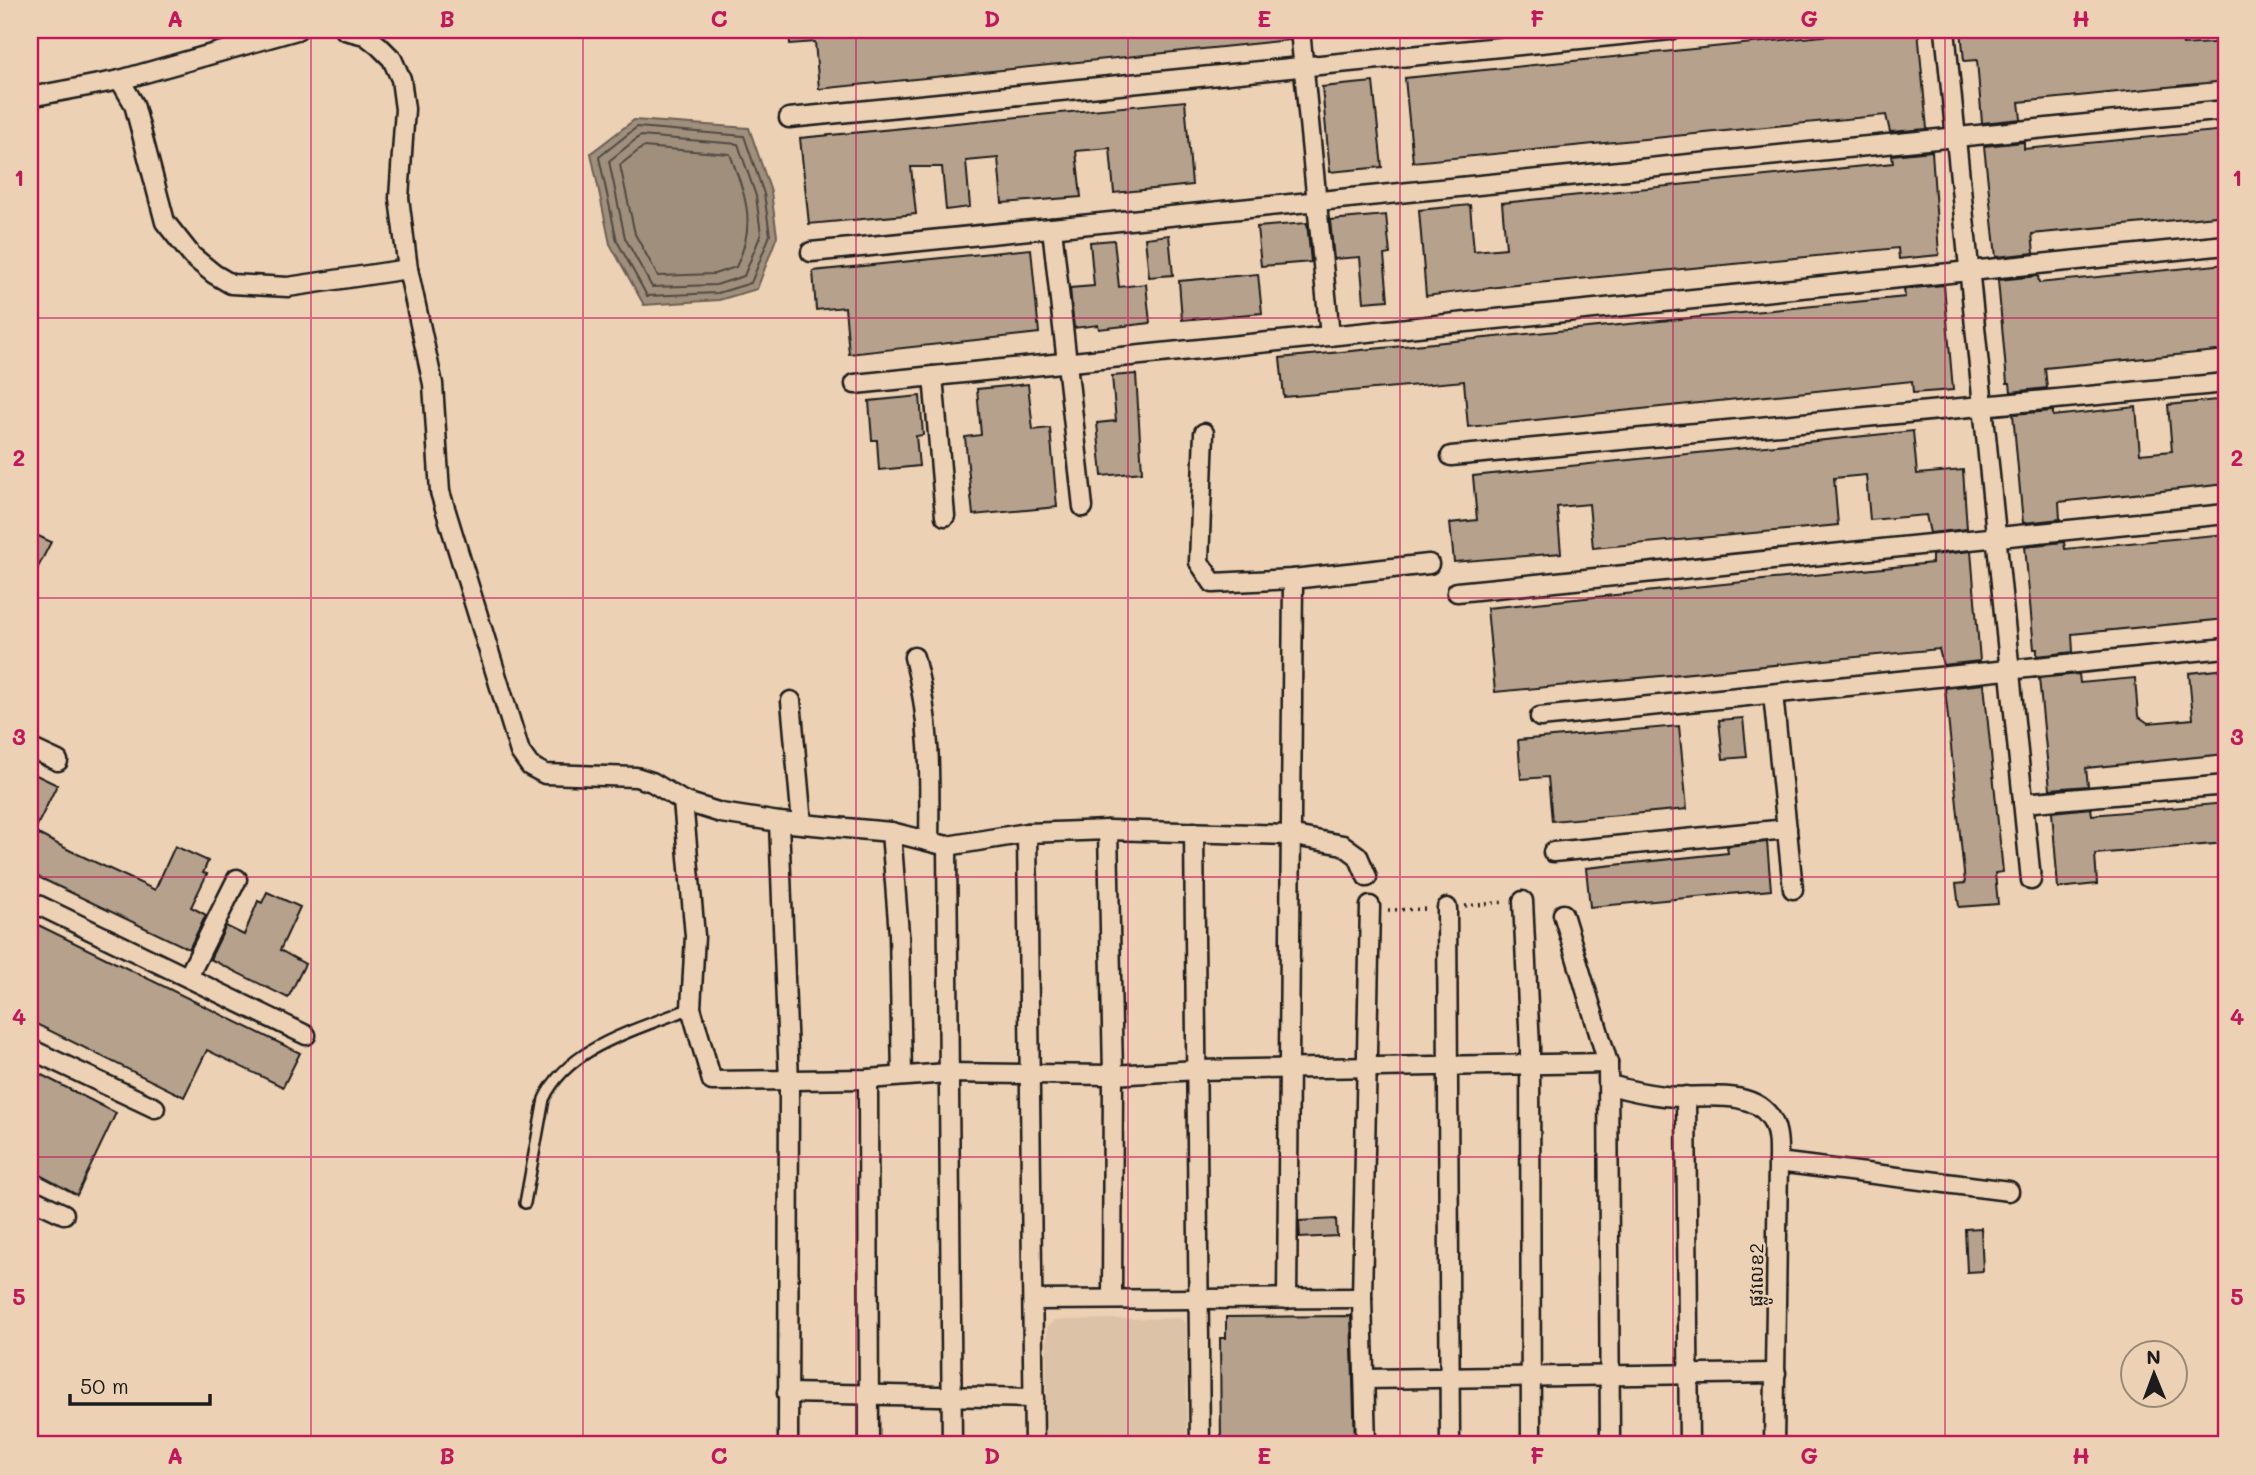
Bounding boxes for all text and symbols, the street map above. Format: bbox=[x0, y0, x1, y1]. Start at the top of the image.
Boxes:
text: A bbox=[167, 3, 183, 33]
text: B bbox=[439, 3, 455, 33]
text: C bbox=[710, 3, 728, 33]
text: D bbox=[984, 3, 1000, 33]
text: E bbox=[1257, 3, 1271, 33]
text: F bbox=[1530, 3, 1544, 33]
text: G bbox=[1800, 3, 1818, 33]
text: H bbox=[2072, 3, 2090, 33]
text: 1 bbox=[14, 162, 24, 192]
text: 1 bbox=[2232, 162, 2242, 192]
text: 2 bbox=[13, 442, 25, 472]
text: 2 bbox=[2231, 442, 2243, 472]
text: 3 bbox=[12, 721, 26, 751]
text: 3 bbox=[2230, 721, 2244, 751]
text: 4 bbox=[12, 1001, 26, 1031]
text: 4 bbox=[2230, 1001, 2244, 1031]
street label: ផ្លូវលេខ2 bbox=[1742, 1243, 1774, 1307]
text: 5 bbox=[12, 1281, 26, 1311]
text: 5 bbox=[2230, 1281, 2244, 1311]
north arrow bbox=[2120, 1338, 2190, 1408]
text: N bbox=[2146, 1344, 2161, 1369]
scale bar bbox=[70, 1363, 210, 1407]
text: 50 m bbox=[80, 1372, 129, 1399]
text: A bbox=[167, 1440, 183, 1470]
text: B bbox=[439, 1440, 455, 1470]
text: C bbox=[710, 1440, 728, 1470]
text: D bbox=[984, 1440, 1000, 1470]
text: E bbox=[1257, 1440, 1271, 1470]
text: F bbox=[1530, 1440, 1544, 1470]
text: G bbox=[1800, 1440, 1818, 1470]
text: H bbox=[2072, 1440, 2090, 1470]

